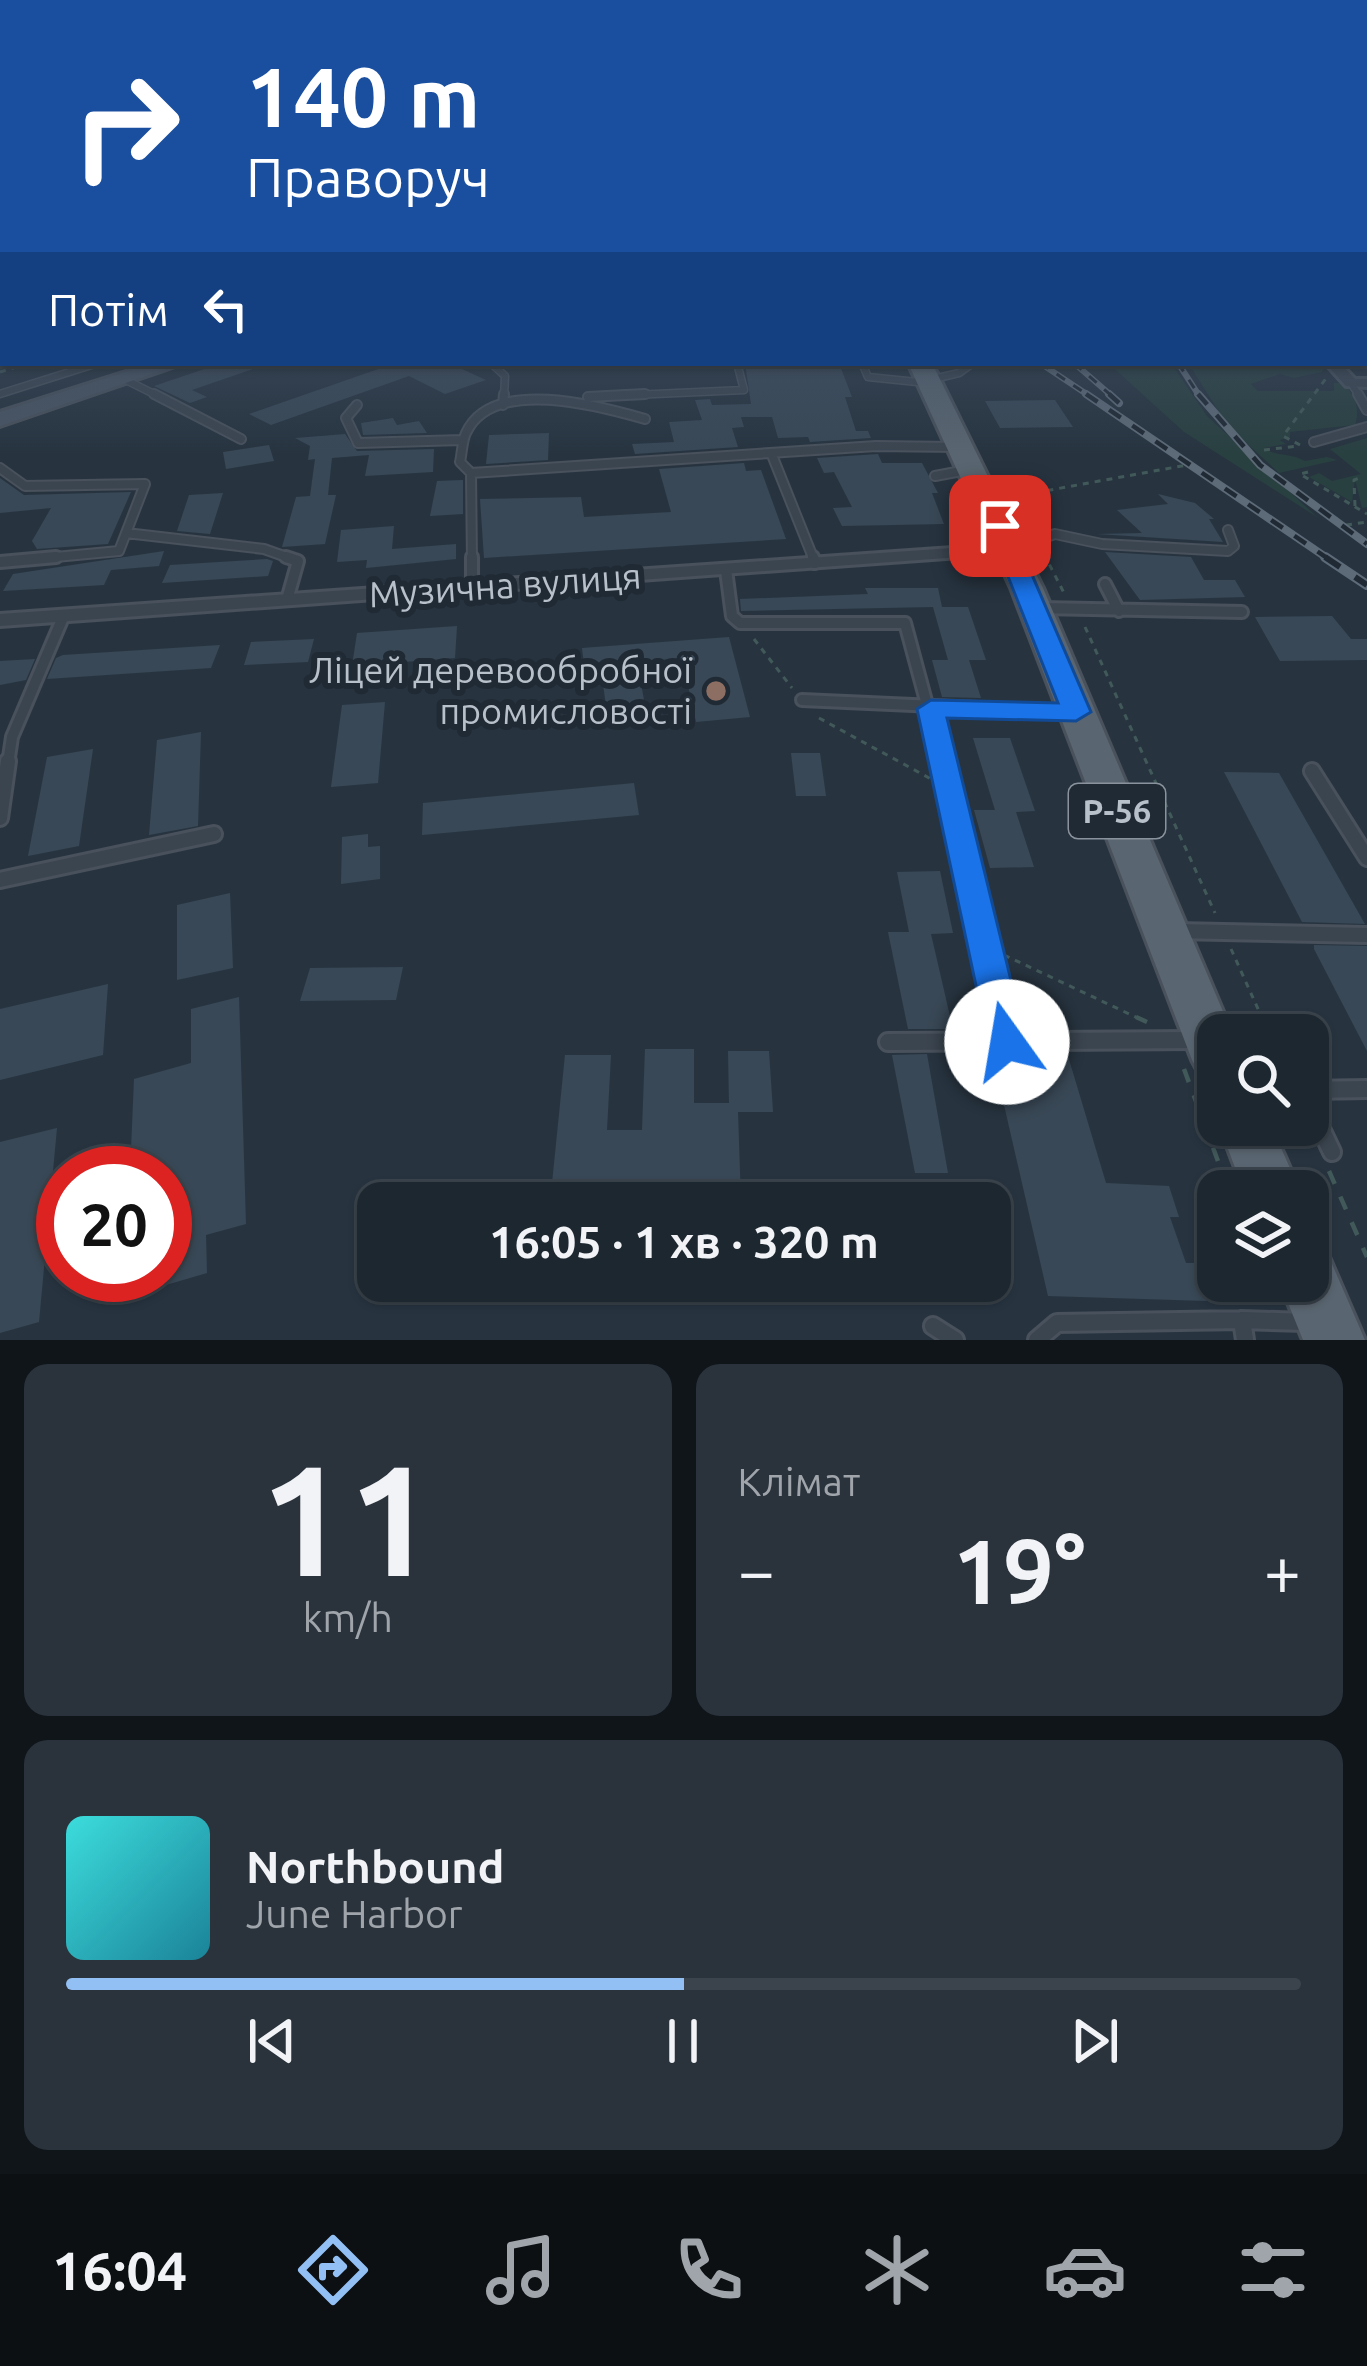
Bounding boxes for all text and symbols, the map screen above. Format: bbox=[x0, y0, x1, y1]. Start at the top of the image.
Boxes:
icon: right bbox=[48, 48, 204, 204]
text: 140 m bbox=[246, 49, 480, 143]
text: Праворуч bbox=[246, 147, 490, 207]
icon: left bbox=[193, 276, 259, 342]
text: Потім bbox=[48, 284, 169, 335]
pin bbox=[949, 475, 1051, 577]
icon: arrive bbox=[967, 493, 1033, 559]
street label: Музична вулиця bbox=[367, 555, 643, 614]
place label: Ліцей деревообробної промисловості bbox=[309, 649, 693, 731]
marker: Ліцей деревообробної промисловості bbox=[703, 678, 729, 704]
road number: Р-56 bbox=[1069, 784, 1165, 838]
position arrow bbox=[944, 979, 1070, 1105]
map controls bbox=[1197, 1014, 1329, 1302]
button: search bbox=[1197, 1014, 1329, 1146]
speed limit sign: 20 bbox=[36, 1146, 192, 1302]
button: layers bbox=[1197, 1170, 1329, 1302]
text: 16:05 · 1 хв · 320 m bbox=[489, 1216, 879, 1267]
text: 11 bbox=[260, 1431, 436, 1605]
text: Клімат bbox=[738, 1460, 860, 1503]
text: 19° bbox=[953, 1520, 1086, 1621]
text: − bbox=[738, 1533, 775, 1607]
text: + bbox=[1264, 1533, 1301, 1607]
text: km/h bbox=[303, 1596, 393, 1639]
text: Northbound bbox=[246, 1841, 505, 1892]
text: June Harbor bbox=[246, 1892, 463, 1935]
icon: previous bbox=[239, 2008, 305, 2074]
icon: pause bbox=[650, 2008, 716, 2074]
icon: next bbox=[1062, 2008, 1128, 2074]
icon: directions bbox=[291, 2228, 375, 2312]
icon: music bbox=[479, 2228, 563, 2312]
icon: phone bbox=[667, 2228, 751, 2312]
icon: climate bbox=[855, 2228, 939, 2312]
icon: car bbox=[1043, 2228, 1127, 2312]
icon: filters bbox=[1231, 2228, 1315, 2312]
text: 16:04 bbox=[52, 2240, 187, 2300]

